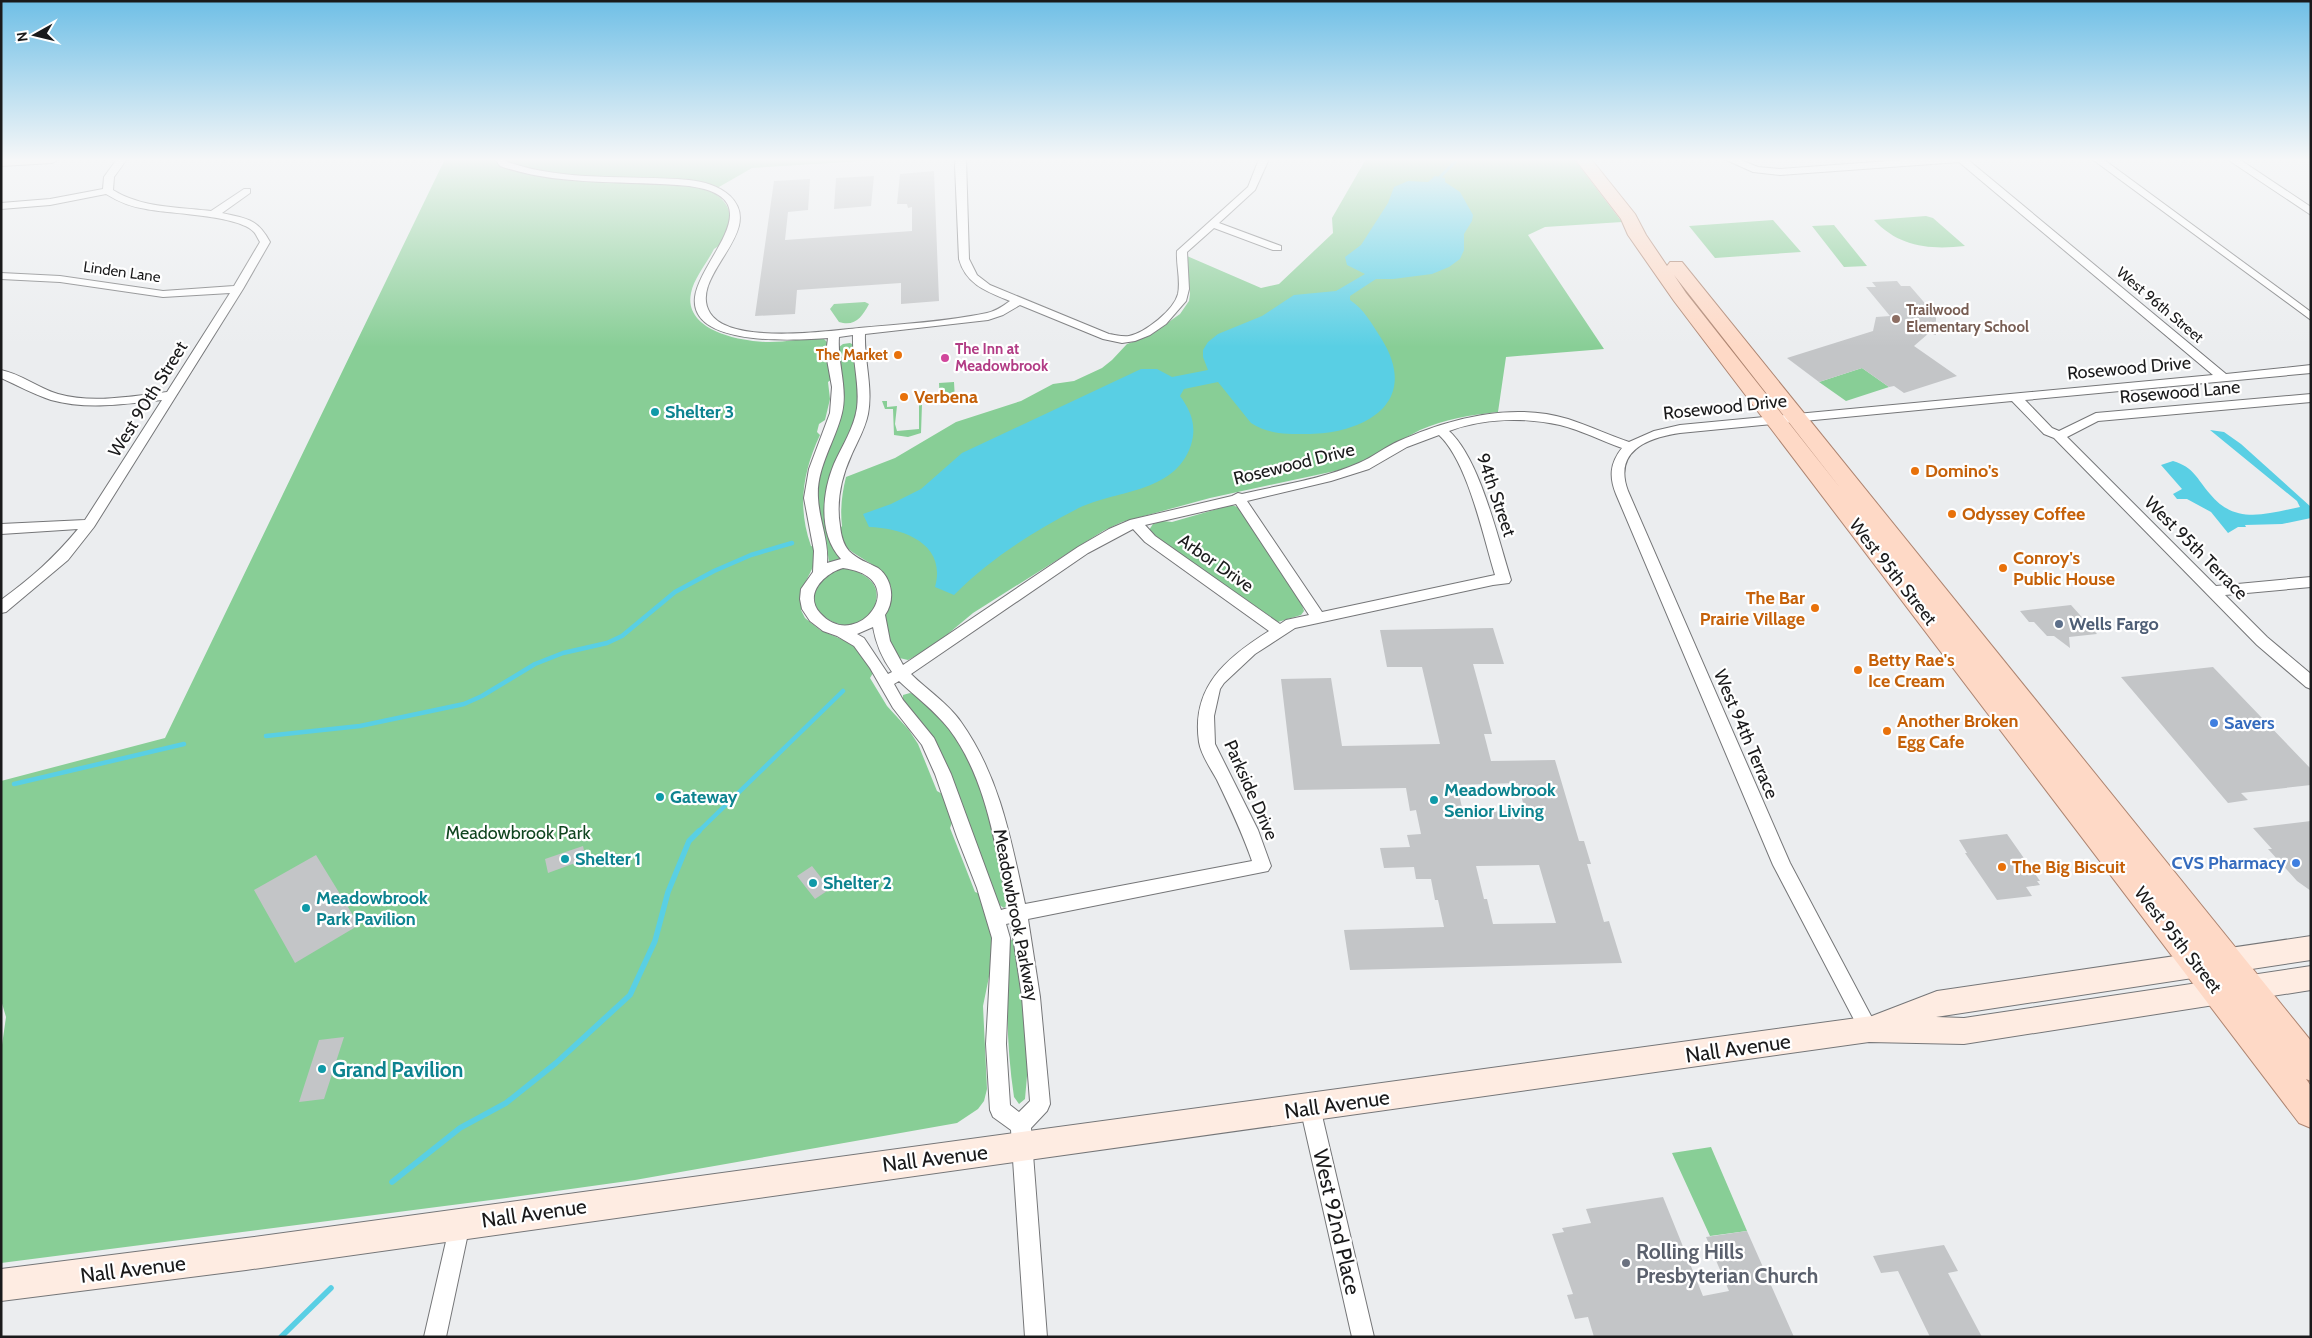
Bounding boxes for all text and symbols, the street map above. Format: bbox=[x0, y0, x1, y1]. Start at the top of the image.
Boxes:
north arrow bbox=[10, 10, 60, 60]
text: N bbox=[13, 31, 32, 43]
street label: Linden Lane bbox=[82, 258, 162, 286]
street label: West 96th Street bbox=[2113, 263, 2207, 347]
place label: Trailwood Elementary School bbox=[1906, 301, 2029, 336]
marker: Trailwood Elementary School bbox=[1890, 313, 1902, 325]
street label: West 90th Street bbox=[104, 337, 192, 461]
place label: The Inn at Meadowbrook bbox=[955, 340, 1049, 375]
place label: The Market bbox=[816, 346, 888, 364]
marker: The Market bbox=[892, 349, 904, 361]
marker: The Inn at Meadowbrook bbox=[939, 352, 951, 364]
street label: Rosewood Drive bbox=[2066, 352, 2192, 384]
street label: Rosewood Lane bbox=[2119, 376, 2241, 408]
place label: Verbena bbox=[914, 386, 978, 408]
street label: Rosewood Drive bbox=[1662, 390, 1788, 424]
marker: Verbena bbox=[898, 391, 910, 403]
place label: Shelter 3 bbox=[665, 401, 734, 423]
marker: Shelter 3 bbox=[649, 406, 661, 418]
street label: Rosewood Drive bbox=[1231, 438, 1357, 490]
street label: 94th Street bbox=[1471, 450, 1521, 540]
place label: Domino's bbox=[1925, 460, 1999, 482]
marker: Domino's bbox=[1909, 465, 1921, 477]
street label: West 95th Terrace bbox=[2140, 492, 2252, 604]
place label: Odyssey Coffee bbox=[1962, 503, 2085, 525]
marker: Odyssey Coffee bbox=[1946, 508, 1958, 520]
street label: West 95th Street bbox=[1845, 514, 1941, 630]
street label: Arbor Drive bbox=[1174, 529, 1258, 597]
place label: Conroy's Public House bbox=[2013, 547, 2115, 590]
marker: Conroy's Public House bbox=[1997, 562, 2009, 574]
place label: The Bar Prairie Village bbox=[1700, 587, 1805, 630]
marker: The Bar Prairie Village bbox=[1809, 602, 1821, 614]
place label: Wells Fargo bbox=[2069, 613, 2159, 635]
marker: Wells Fargo bbox=[2053, 618, 2065, 630]
place label: Betty Rae's Ice Cream bbox=[1868, 649, 1955, 692]
marker: Betty Rae's Ice Cream bbox=[1852, 664, 1864, 676]
street label: West 94th Terrace bbox=[1709, 666, 1783, 802]
place label: Another Broken Egg Cafe bbox=[1897, 710, 2018, 753]
place label: Savers bbox=[2224, 712, 2275, 734]
marker: Savers bbox=[2208, 717, 2220, 729]
marker: Another Broken Egg Cafe bbox=[1881, 725, 1893, 737]
street label: Parkside Drive bbox=[1219, 736, 1283, 844]
place label: Meadowbrook Senior Living bbox=[1444, 779, 1556, 822]
place label: Gateway bbox=[670, 786, 738, 808]
marker: Gateway bbox=[654, 791, 666, 803]
marker: Meadowbrook Senior Living bbox=[1428, 794, 1440, 806]
park label: Meadowbrook Park bbox=[446, 822, 591, 844]
street label: Meadowbrook Parkway bbox=[988, 827, 1044, 1003]
place label: Shelter 1 bbox=[575, 848, 641, 870]
place label: CVS Pharmacy bbox=[2172, 852, 2286, 874]
marker: Shelter 1 bbox=[559, 853, 571, 865]
place label: The Big Biscuit bbox=[2012, 856, 2125, 878]
marker: CVS Pharmacy bbox=[2290, 857, 2302, 869]
marker: The Big Biscuit bbox=[1996, 861, 2008, 873]
place label: Shelter 2 bbox=[823, 872, 892, 894]
marker: Shelter 2 bbox=[807, 877, 819, 889]
street label: West 95th Street bbox=[2130, 882, 2226, 998]
place label: Meadowbrook Park Pavilion bbox=[316, 887, 428, 930]
marker: Meadowbrook Park Pavilion bbox=[300, 902, 312, 914]
street label: Nall Avenue bbox=[1684, 1028, 1792, 1068]
place label: Grand Pavilion bbox=[332, 1057, 463, 1082]
marker: Grand Pavilion bbox=[316, 1063, 328, 1075]
street label: Nall Avenue bbox=[1283, 1084, 1391, 1124]
street label: Nall Avenue bbox=[881, 1139, 989, 1177]
street label: West 92nd Place bbox=[1308, 1147, 1366, 1297]
street label: Nall Avenue bbox=[480, 1193, 588, 1233]
place label: Rolling Hills Presbyterian Church bbox=[1636, 1239, 1818, 1288]
street label: Nall Avenue bbox=[79, 1250, 187, 1288]
marker: Rolling Hills Presbyterian Church bbox=[1620, 1257, 1632, 1269]

